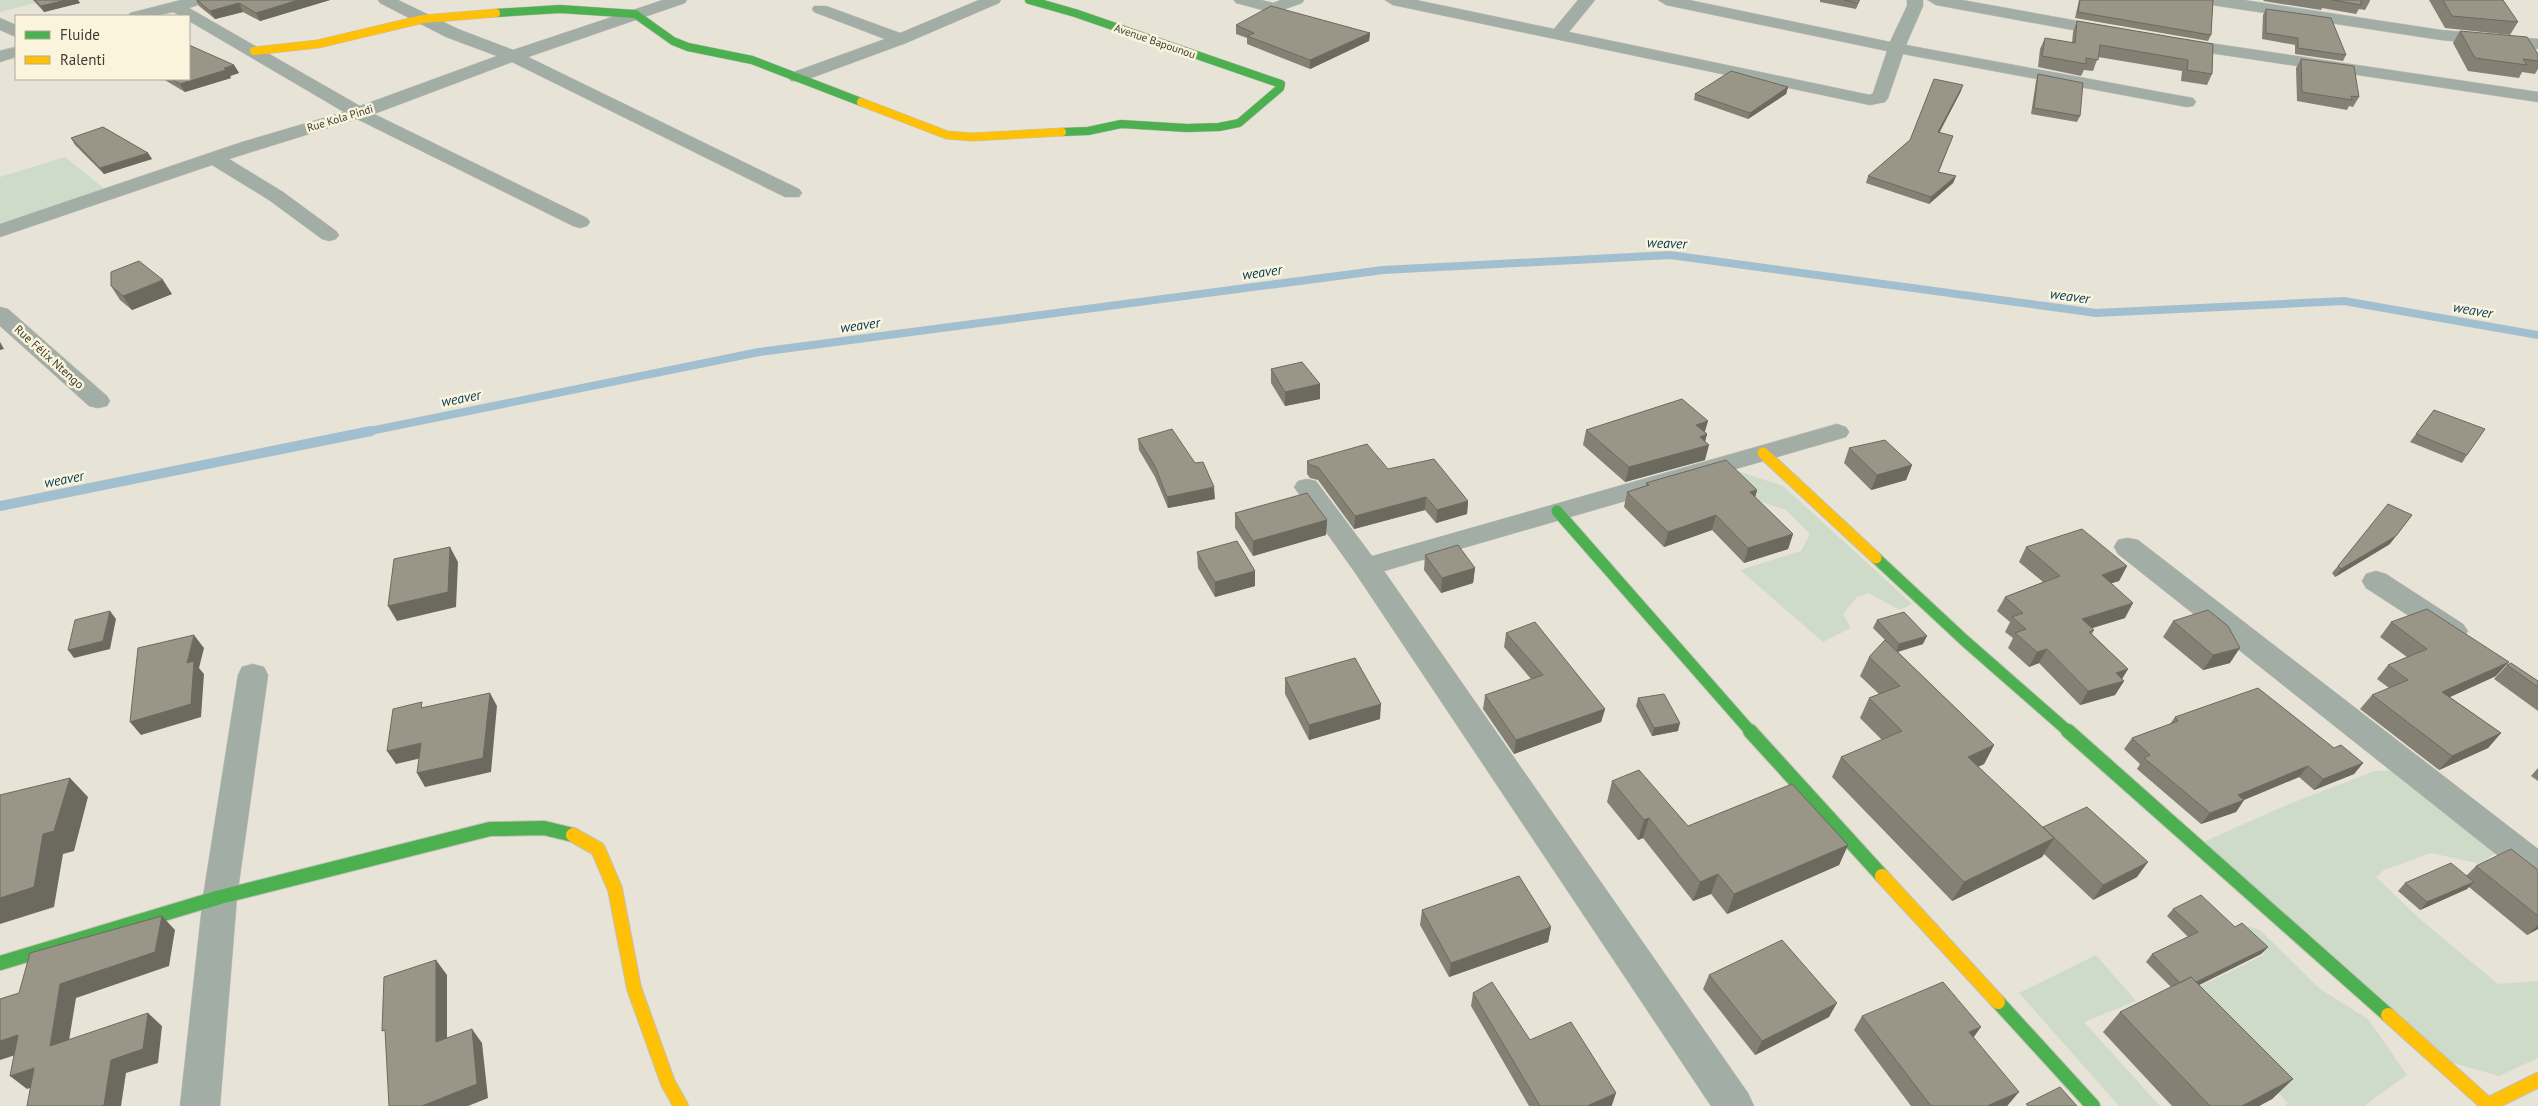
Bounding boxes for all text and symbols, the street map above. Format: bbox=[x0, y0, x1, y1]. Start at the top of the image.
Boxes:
legend bbox=[15, 15, 190, 80]
street label: Avenue Bapounou bbox=[1113, 21, 1197, 61]
text: Fluide bbox=[60, 25, 100, 44]
text: Ralenti bbox=[60, 50, 106, 69]
street label: Rue Kola Pindi bbox=[305, 101, 375, 135]
water label: weaver bbox=[1647, 233, 1689, 253]
water label: weaver bbox=[1241, 260, 1284, 284]
water label: weaver bbox=[2049, 284, 2092, 308]
water label: weaver bbox=[2452, 298, 2496, 323]
water label: weaver bbox=[839, 313, 882, 337]
street label: Rue Félix Ntengo bbox=[11, 321, 87, 392]
water label: weaver bbox=[440, 385, 484, 411]
water label: weaver bbox=[43, 466, 87, 492]

